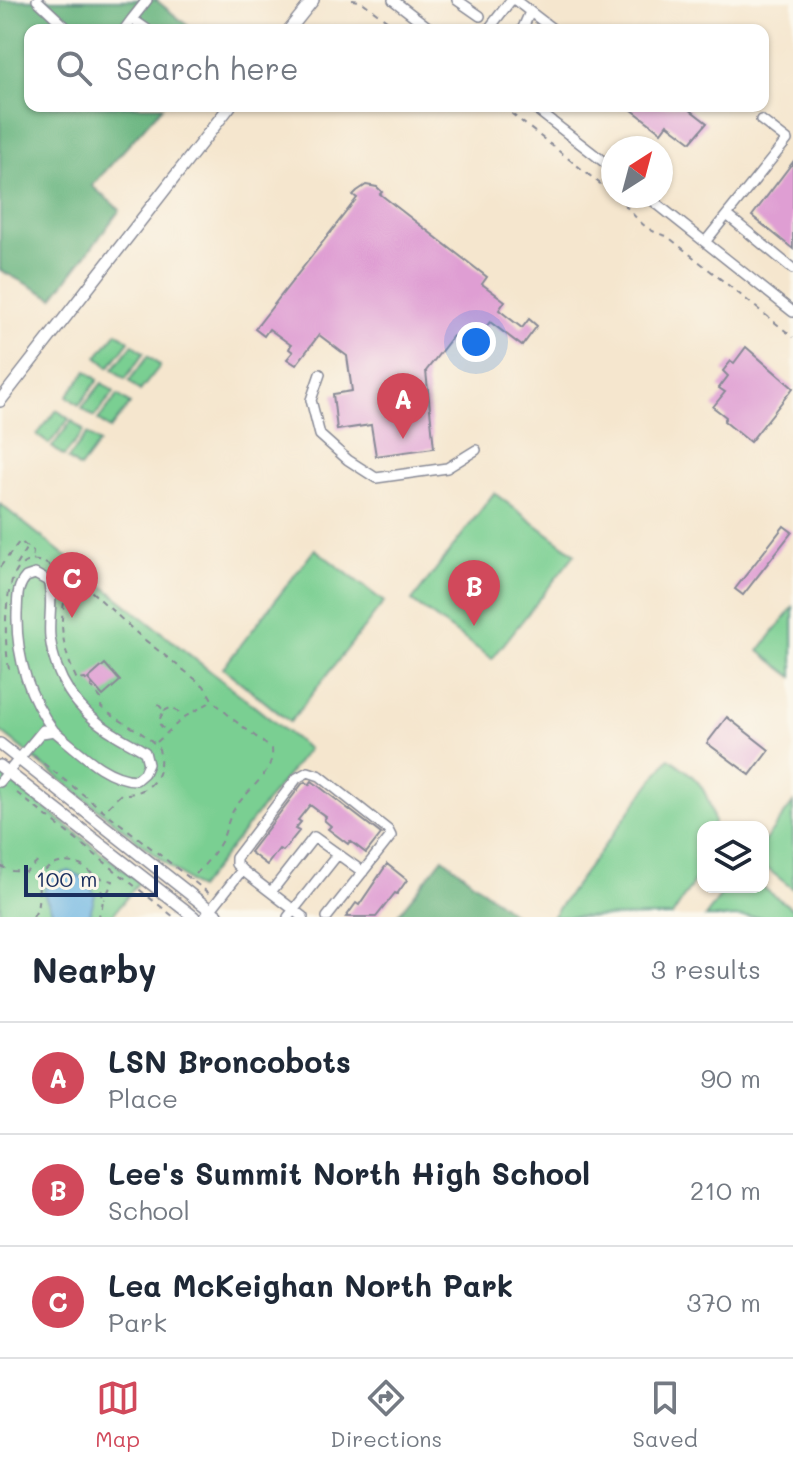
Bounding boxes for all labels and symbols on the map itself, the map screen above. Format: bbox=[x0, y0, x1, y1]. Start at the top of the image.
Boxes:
north arrow bbox=[601, 136, 673, 208]
your location bbox=[456, 322, 496, 362]
pin: A bbox=[377, 373, 429, 439]
pin: C bbox=[46, 552, 98, 618]
pin: B bbox=[448, 560, 500, 626]
scale bar bbox=[24, 861, 158, 897]

